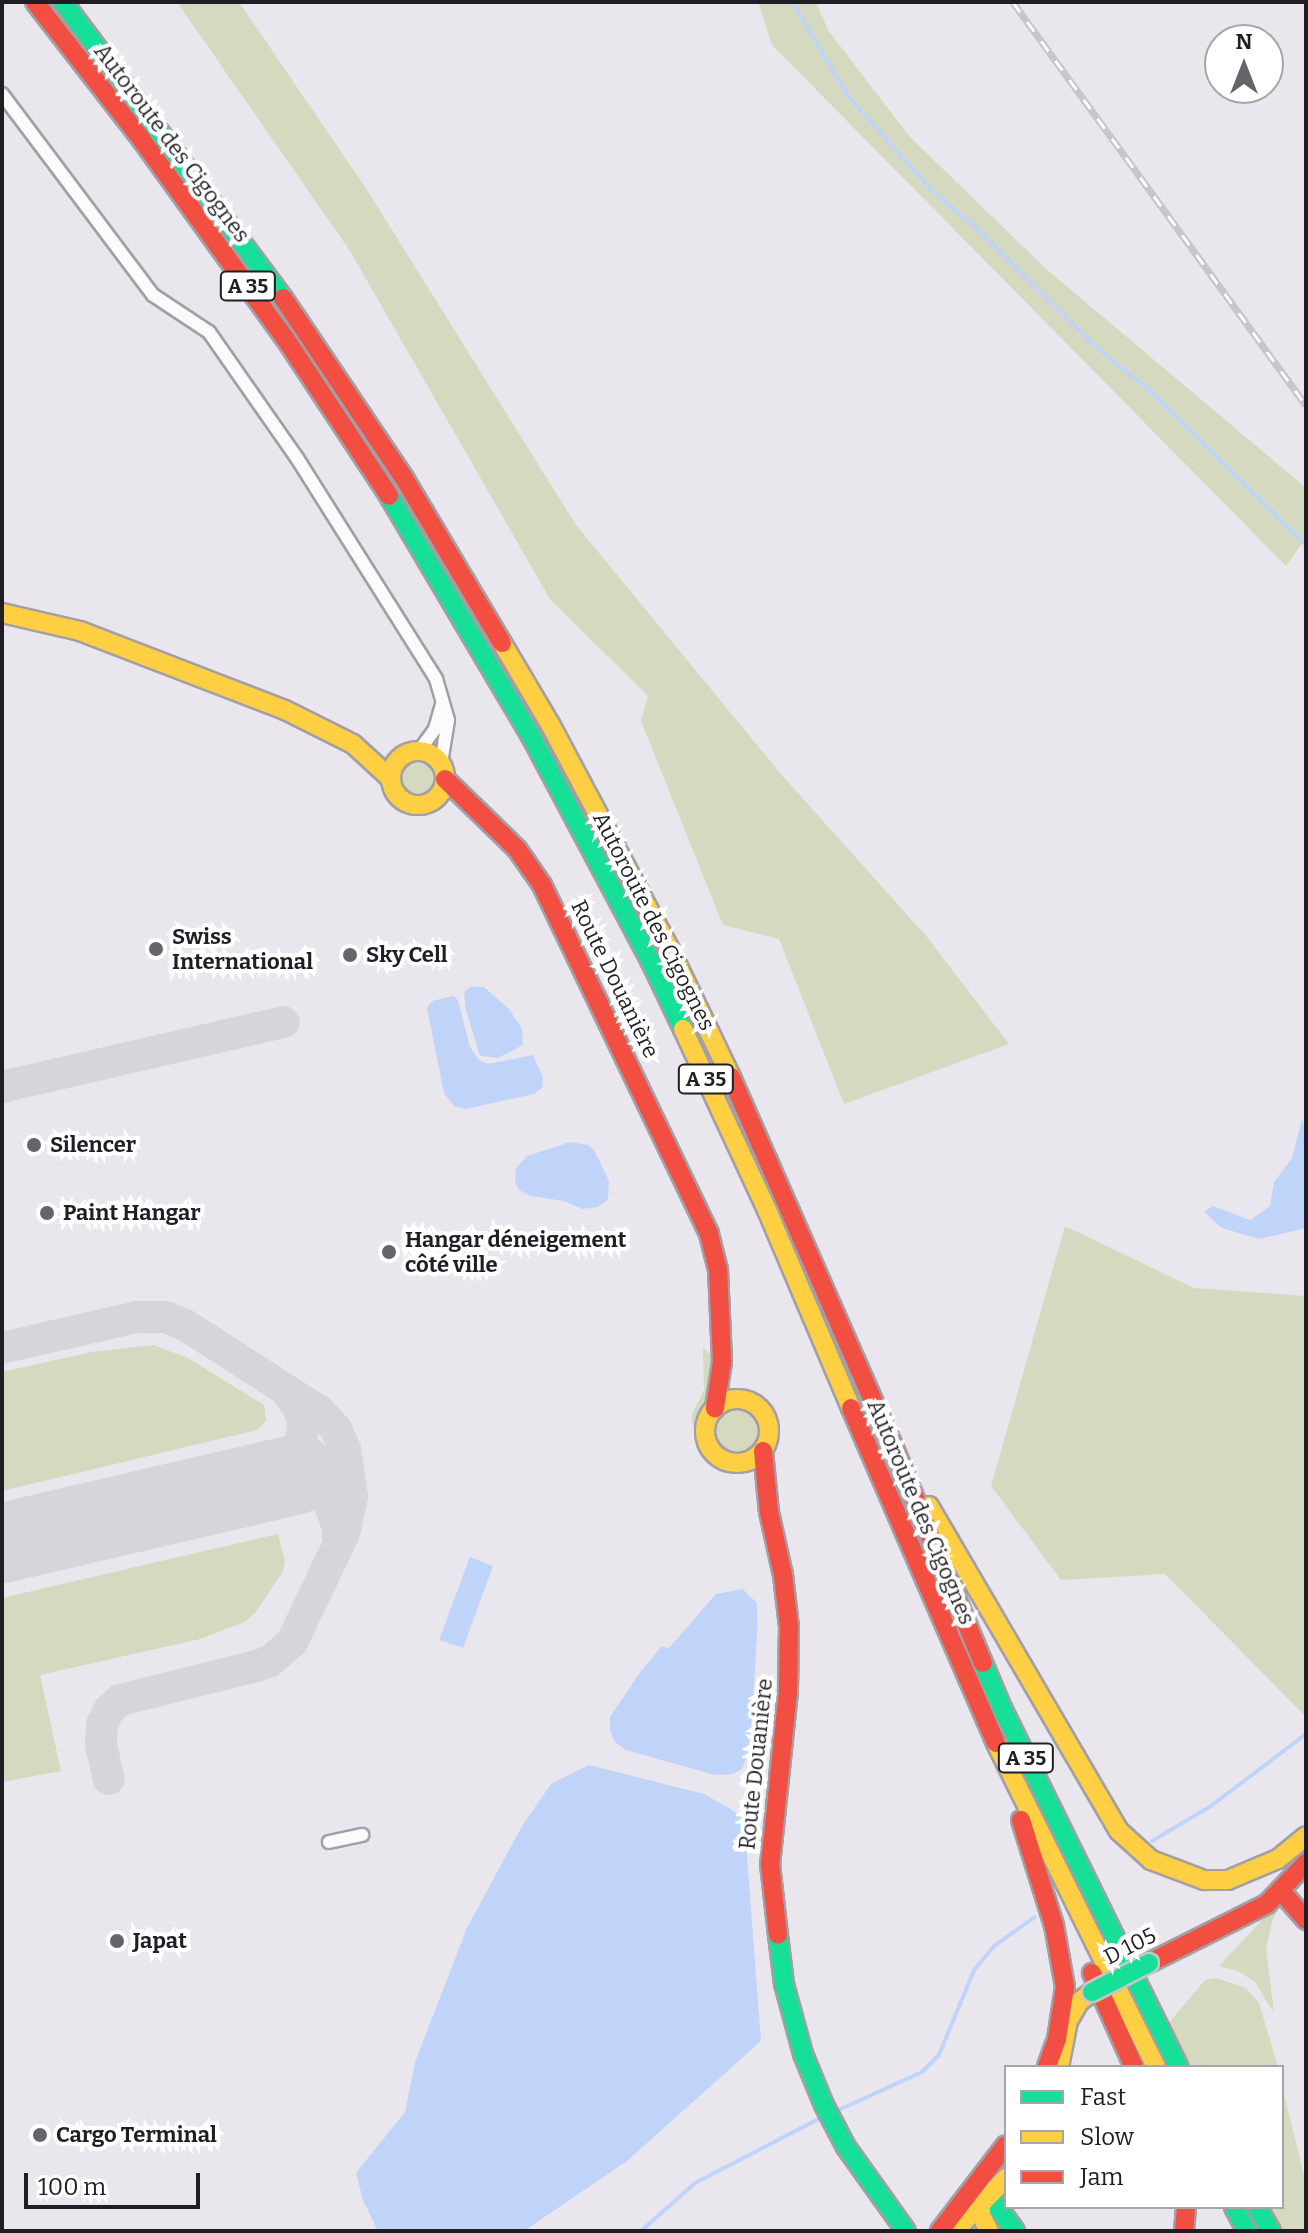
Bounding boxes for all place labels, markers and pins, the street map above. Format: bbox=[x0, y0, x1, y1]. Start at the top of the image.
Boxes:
place label: Swiss International bbox=[172, 923, 313, 974]
marker: Swiss International bbox=[147, 940, 165, 958]
place label: Sky Cell bbox=[366, 942, 448, 968]
marker: Sky Cell bbox=[341, 946, 359, 964]
place label: Silencer bbox=[50, 1132, 136, 1158]
marker: Silencer bbox=[25, 1136, 43, 1154]
place label: Paint Hangar bbox=[63, 1200, 201, 1226]
marker: Paint Hangar bbox=[38, 1204, 56, 1222]
place label: Hangar déneigement côté ville bbox=[405, 1226, 626, 1278]
marker: Hangar déneigement côté ville bbox=[380, 1243, 398, 1261]
place label: Japat bbox=[133, 1928, 187, 1954]
marker: Japat bbox=[108, 1932, 126, 1950]
place label: Cargo Terminal bbox=[56, 2122, 217, 2148]
marker: Cargo Terminal bbox=[31, 2126, 49, 2144]

